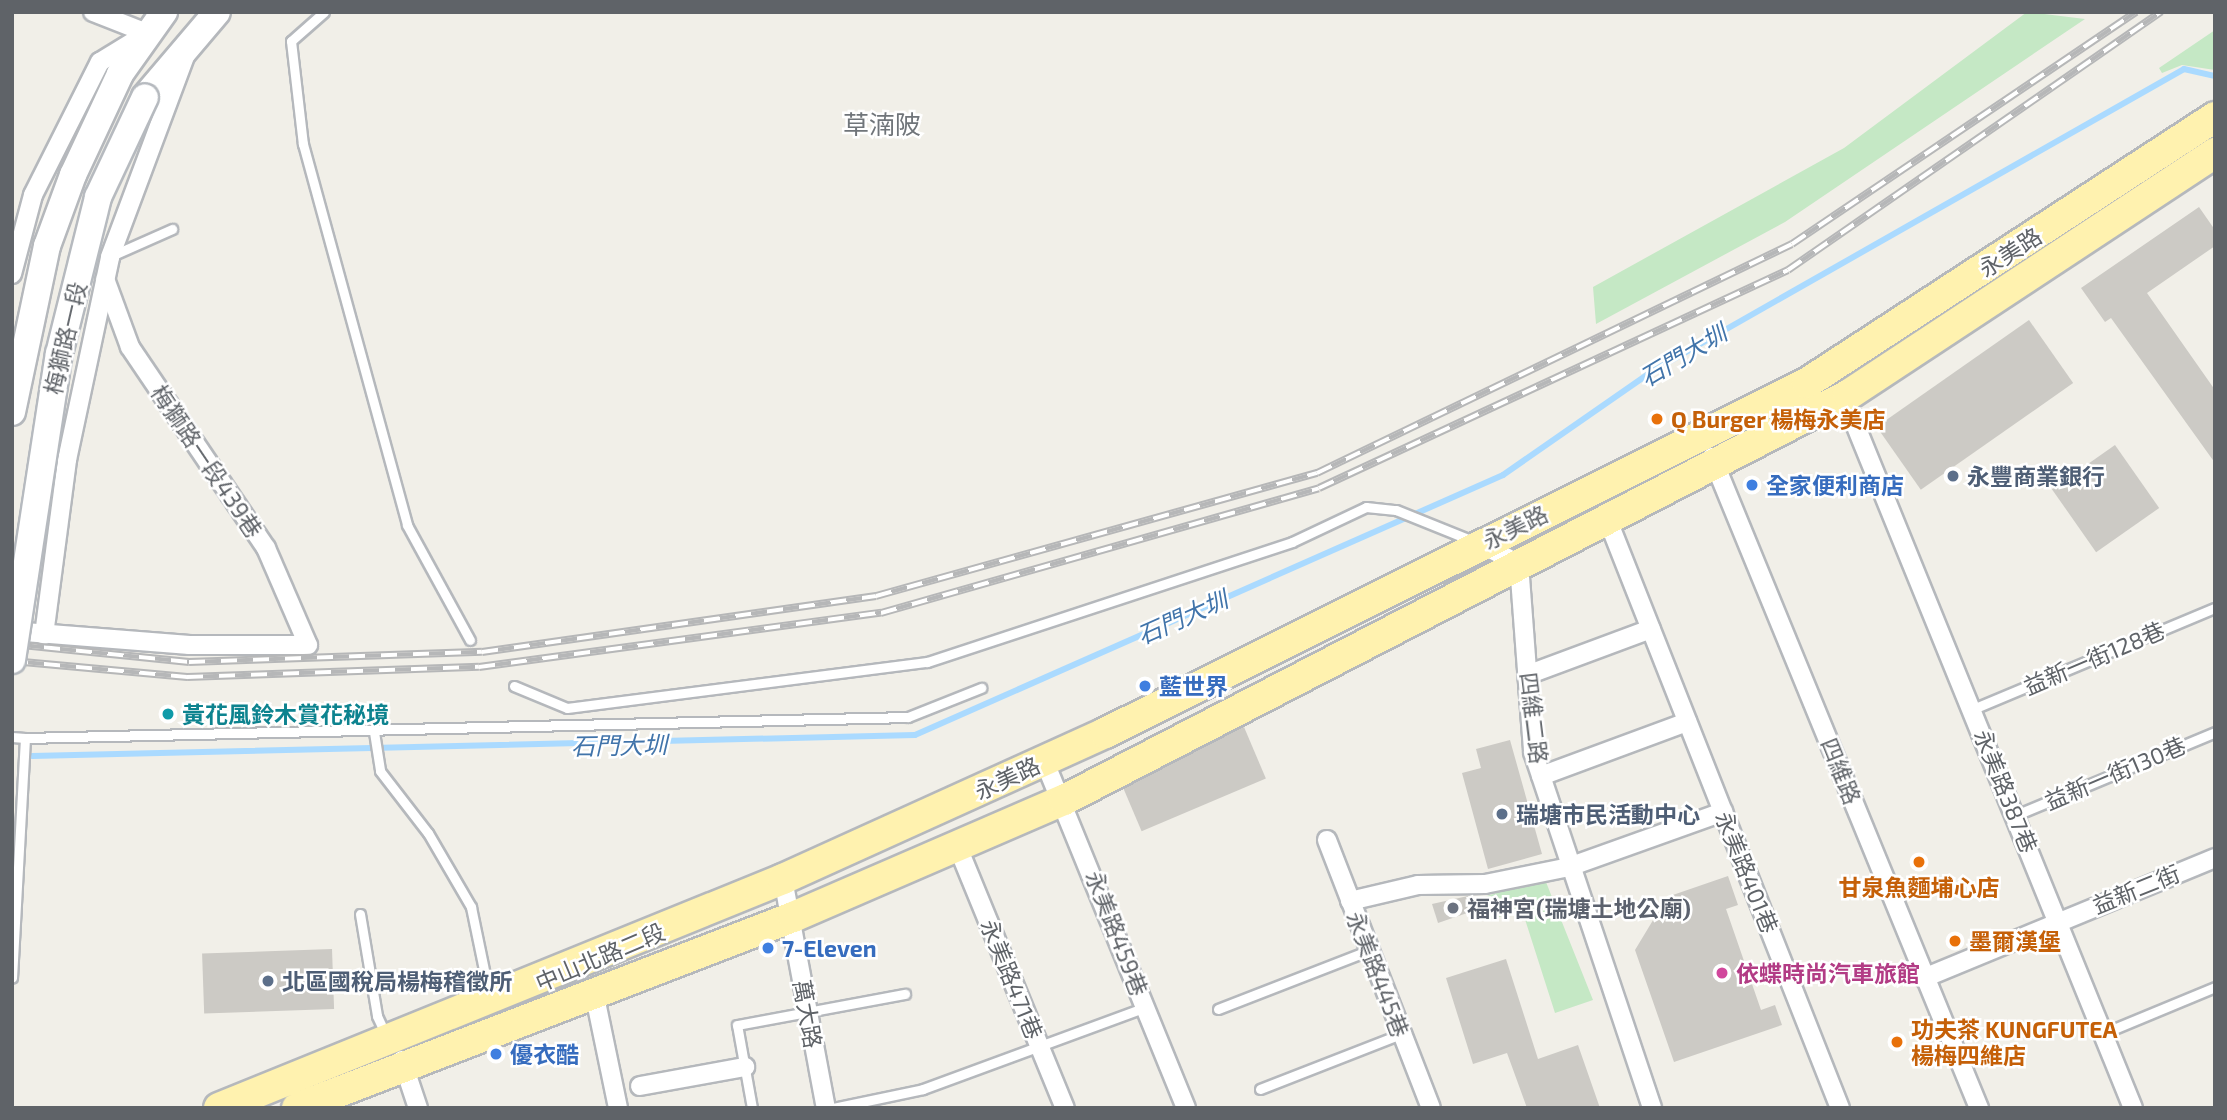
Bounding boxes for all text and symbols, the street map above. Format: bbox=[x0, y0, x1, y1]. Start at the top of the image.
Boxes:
district label: 草湳陂 bbox=[843, 108, 921, 140]
street label: 永美路 bbox=[1974, 222, 2046, 282]
street label: 梅獅路一段 bbox=[39, 279, 91, 397]
water label: 石門大圳 bbox=[1634, 318, 1732, 392]
street label: 梅獅路一段439巷 bbox=[146, 379, 268, 543]
place label: Q Burger 楊梅永美店 bbox=[1671, 405, 1886, 433]
marker: Q Burger 楊梅永美店 bbox=[1649, 411, 1665, 427]
place label: 永豐商業銀行 bbox=[1967, 462, 2105, 490]
marker: 永豐商業銀行 bbox=[1945, 468, 1961, 484]
place label: 全家便利商店 bbox=[1766, 471, 1904, 499]
marker: 全家便利商店 bbox=[1744, 477, 1760, 493]
street label: 永美路 bbox=[1478, 499, 1552, 555]
water label: 石門大圳 bbox=[1132, 584, 1232, 650]
street label: 益新一街128巷 bbox=[2019, 616, 2169, 700]
street label: 四維二路 bbox=[1515, 671, 1553, 765]
place label: 藍世界 bbox=[1159, 672, 1228, 700]
marker: 藍世界 bbox=[1137, 678, 1153, 694]
place label: 黃花風鈴木賞花秘境 bbox=[182, 700, 389, 728]
marker: 黃花風鈴木賞花秘境 bbox=[160, 706, 176, 722]
street label: 永美路387巷 bbox=[1969, 725, 2043, 857]
water label: 石門大圳 bbox=[571, 730, 667, 760]
street label: 益新一街130巷 bbox=[2040, 731, 2190, 815]
street label: 四維路 bbox=[1815, 734, 1867, 808]
street label: 永美路 bbox=[970, 751, 1044, 805]
place label: 瑞塘市民活動中心 bbox=[1516, 800, 1700, 828]
marker: 瑞塘市民活動中心 bbox=[1494, 806, 1510, 822]
street label: 永美路401巷 bbox=[1710, 807, 1784, 937]
marker: 甘泉魚麵埔心店 bbox=[1911, 854, 1927, 870]
street label: 益新二街 bbox=[2088, 859, 2184, 919]
street label: 永美路459巷 bbox=[1081, 867, 1153, 999]
place label: 甘泉魚麵埔心店 bbox=[1839, 873, 1999, 901]
place label: 福神宮(瑞塘土地公廟) bbox=[1467, 894, 1691, 922]
marker: 福神宮(瑞塘土地公廟) bbox=[1445, 900, 1461, 916]
street label: 永美路445巷 bbox=[1341, 907, 1415, 1041]
street label: 永美路471巷 bbox=[975, 915, 1049, 1043]
street label: 中山北路二段 bbox=[531, 917, 669, 997]
place label: 墨爾漢堡 bbox=[1969, 927, 2061, 955]
marker: 墨爾漢堡 bbox=[1947, 933, 1963, 949]
place label: 7-Eleven bbox=[782, 934, 877, 962]
marker: 7-Eleven bbox=[760, 940, 776, 956]
place label: 依蝶時尚汽車旅館 bbox=[1736, 959, 1920, 987]
marker: 依蝶時尚汽車旅館 bbox=[1714, 965, 1730, 981]
place label: 北區國稅局楊梅稽徵所 bbox=[282, 967, 512, 995]
marker: 北區國稅局楊梅稽徵所 bbox=[260, 973, 276, 989]
street label: 萬大路 bbox=[788, 978, 828, 1050]
place label: 功夫茶 KUNGFUTEA 楊梅四維店 bbox=[1911, 1015, 2118, 1069]
marker: 功夫茶 KUNGFUTEA 楊梅四維店 bbox=[1889, 1034, 1905, 1050]
place label: 優衣酷 bbox=[510, 1040, 579, 1068]
marker: 優衣酷 bbox=[488, 1046, 504, 1062]

